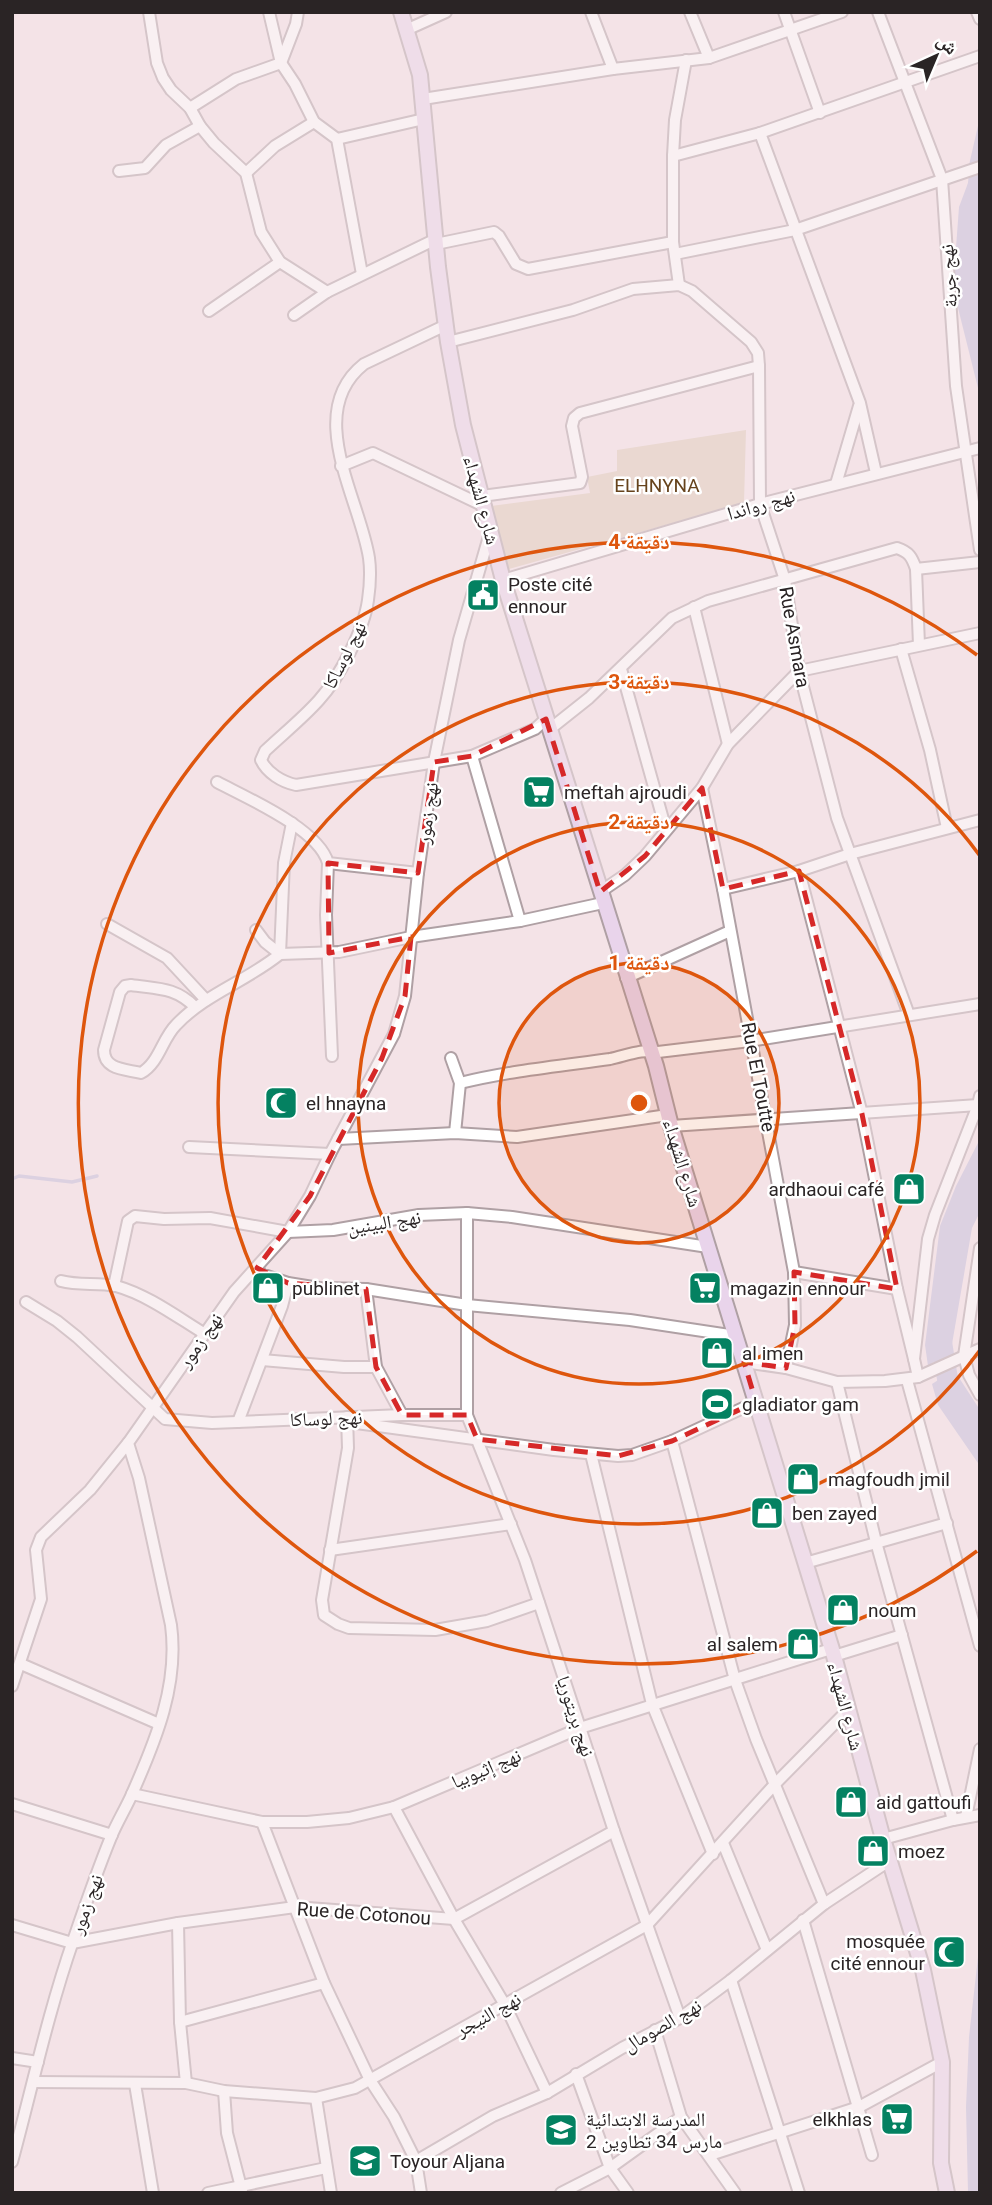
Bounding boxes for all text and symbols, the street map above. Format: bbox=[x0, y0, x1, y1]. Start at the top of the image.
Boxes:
north arrow bbox=[901, 21, 971, 91]
text: ش bbox=[932, 29, 963, 59]
street label: نهج جربة bbox=[935, 243, 963, 308]
street label: شارع الشهداء bbox=[459, 453, 504, 547]
park label: ELHNYNA bbox=[614, 474, 700, 497]
street label: نهج رواندا bbox=[725, 484, 798, 526]
text: 4 دقيقة bbox=[608, 530, 670, 554]
place label: Poste cité ennour bbox=[508, 573, 592, 618]
public building icon: Poste cité ennour bbox=[464, 576, 502, 614]
street label: Rue Asmara bbox=[774, 585, 815, 690]
street label: نهج لوساكا bbox=[318, 618, 372, 693]
text: 3 دقيقة bbox=[608, 670, 670, 694]
supermarket icon: meftah ajroudi bbox=[520, 773, 558, 811]
street label: نهج زمور bbox=[412, 781, 444, 847]
place label: meftah ajroudi bbox=[564, 781, 687, 804]
text: 2 دقيقة bbox=[608, 810, 670, 834]
text: 1 دقيقة bbox=[608, 951, 670, 975]
street label: Rue El Toutte bbox=[737, 1020, 780, 1134]
mosque icon: el hnayna bbox=[262, 1084, 300, 1122]
centre of rings bbox=[627, 1091, 651, 1115]
place label: el hnayna bbox=[306, 1092, 386, 1115]
street label: شارع الشهداء bbox=[658, 1116, 707, 1210]
shop icon: ardhaoui café bbox=[890, 1170, 928, 1208]
place label: ardhaoui café bbox=[769, 1178, 884, 1201]
street label: نهج البينين bbox=[346, 1205, 423, 1241]
shop icon: publinet bbox=[249, 1269, 287, 1307]
supermarket icon: magazin ennour bbox=[686, 1269, 724, 1307]
place label: publinet bbox=[292, 1277, 360, 1300]
place label: magazin ennour bbox=[730, 1277, 867, 1300]
street label: نهج زمور bbox=[173, 1308, 228, 1374]
shop icon: al imen bbox=[698, 1334, 736, 1372]
place label: al imen bbox=[742, 1342, 804, 1365]
sports icon: gladiator gam bbox=[698, 1385, 736, 1423]
place label: gladiator gam bbox=[742, 1393, 859, 1416]
street label: نهج لوساكا bbox=[289, 1406, 363, 1432]
shop icon: magfoudh jmil bbox=[784, 1460, 822, 1498]
place label: magfoudh jmil bbox=[828, 1468, 950, 1491]
shop icon: ben zayed bbox=[748, 1494, 786, 1532]
place label: ben zayed bbox=[792, 1502, 877, 1525]
shop icon: noum bbox=[824, 1591, 862, 1629]
place label: noum bbox=[868, 1599, 916, 1622]
shop icon: al salem bbox=[784, 1625, 822, 1663]
place label: al salem bbox=[707, 1633, 778, 1656]
street label: شارع الشهداء bbox=[823, 1659, 868, 1753]
street label: نهج بريتوريا bbox=[551, 1673, 599, 1760]
street label: نهج إثيوبيا bbox=[448, 1744, 525, 1795]
shop icon: aid gattoufi bbox=[832, 1783, 870, 1821]
place label: aid gattoufi bbox=[876, 1791, 971, 1814]
shop icon: moez bbox=[854, 1832, 892, 1870]
place label: moez bbox=[898, 1840, 945, 1863]
street label: نهج زمور bbox=[65, 1871, 109, 1939]
street label: Rue de Cotonou bbox=[296, 1897, 432, 1930]
place label: mosquée cité ennour bbox=[831, 1930, 926, 1975]
mosque icon: mosquée cité ennour bbox=[930, 1933, 968, 1971]
street label: نهج النيجر bbox=[451, 1987, 525, 2043]
street label: نهج الصومال bbox=[619, 1994, 706, 2058]
supermarket icon: elkhlas bbox=[878, 2100, 916, 2138]
place label: المدرسة الابتدائية 2 مارس 34 تطاوين bbox=[586, 2108, 722, 2153]
place label: elkhlas bbox=[812, 2108, 872, 2131]
school or university icon: المدرسة الابتدائية 2 مارس 34 تطاوين bbox=[542, 2111, 580, 2149]
school or university icon: Toyour Aljana bbox=[346, 2142, 384, 2180]
place label: Toyour Aljana bbox=[390, 2150, 505, 2173]

